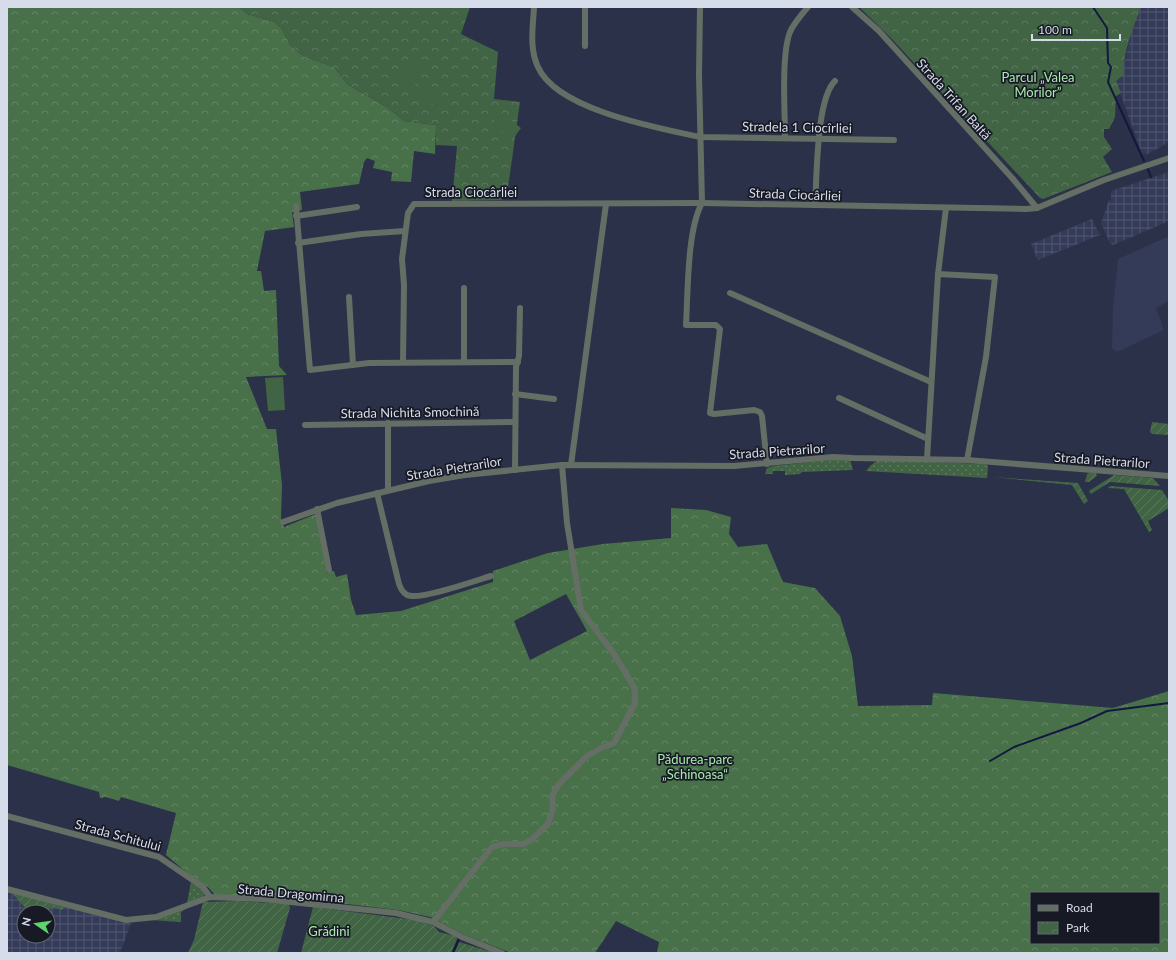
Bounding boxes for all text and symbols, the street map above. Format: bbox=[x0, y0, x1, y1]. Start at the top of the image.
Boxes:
scale bar bbox=[1032, 16, 1120, 42]
text: 100 m bbox=[1038, 22, 1072, 37]
street label: Strada Trifan Baltă bbox=[913, 55, 995, 143]
park label: Parcul „Valea Morilor” bbox=[1002, 69, 1074, 100]
street label: Stradela 1 Ciocîrliei bbox=[742, 118, 852, 136]
street label: Strada Ciocârliei bbox=[425, 184, 517, 200]
street label: Strada Ciocârliei bbox=[749, 184, 841, 204]
street label: Strada Nichita Smochină bbox=[340, 403, 480, 421]
street label: Strada Pietrarilor bbox=[729, 440, 826, 462]
street label: Strada Pietrarilor bbox=[1054, 449, 1151, 471]
street label: Strada Pietrarilor bbox=[405, 453, 503, 483]
park label: Pădurea-parc „Schinoasa“ bbox=[657, 751, 733, 782]
street label: Strada Schitului bbox=[73, 816, 163, 854]
street label: Strada Dragomirna bbox=[237, 880, 345, 906]
legend bbox=[1030, 892, 1160, 944]
text: Road bbox=[1066, 900, 1093, 915]
north arrow bbox=[16, 904, 56, 944]
text: N bbox=[18, 916, 33, 927]
text: Park bbox=[1066, 920, 1090, 935]
park label: Grădini bbox=[308, 923, 350, 939]

